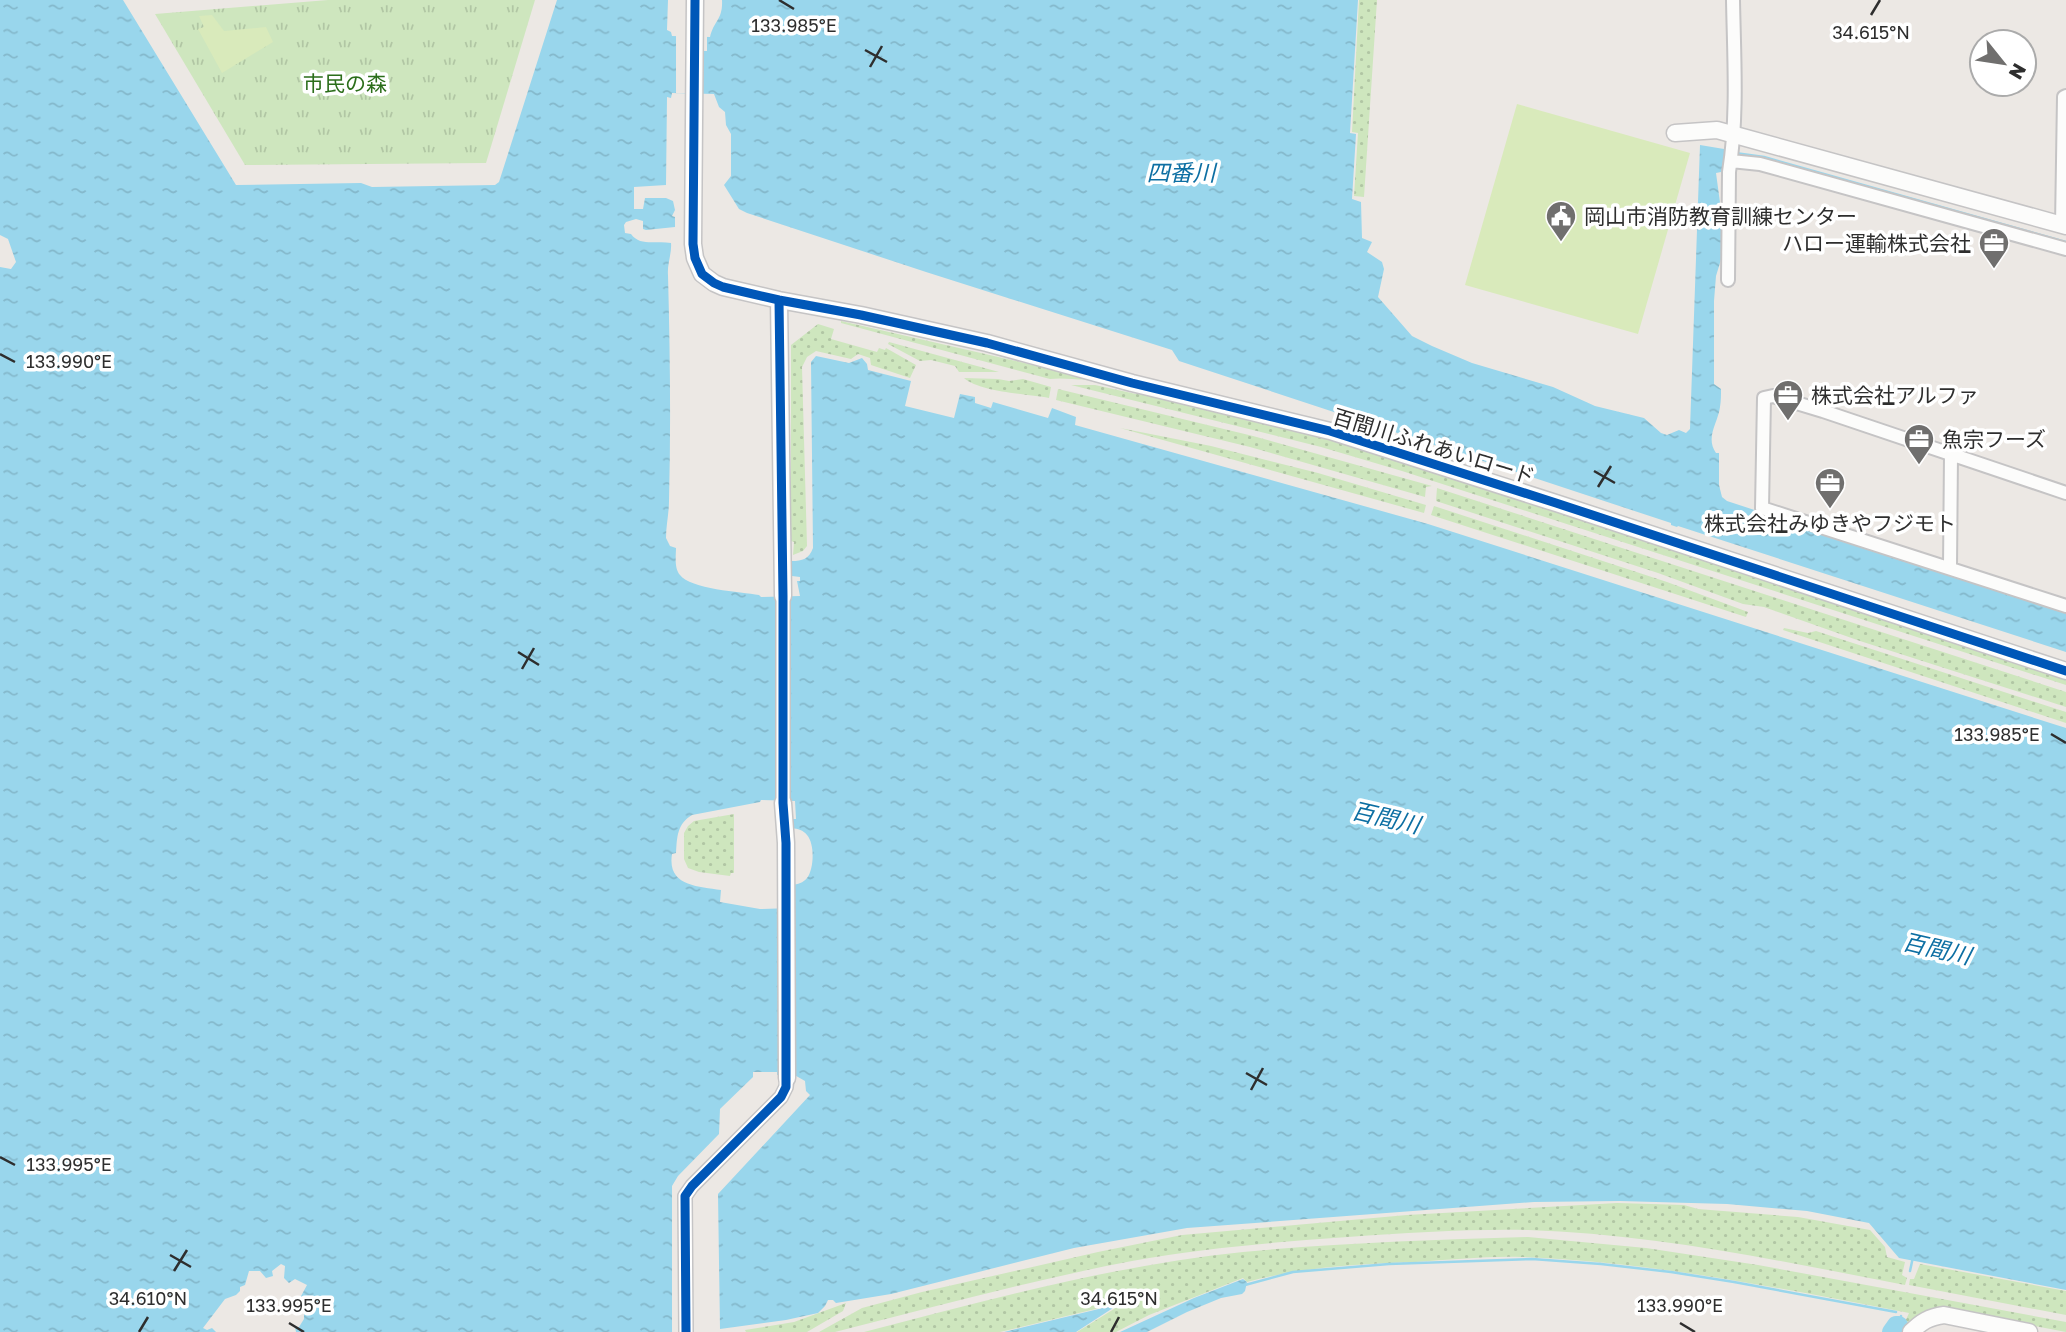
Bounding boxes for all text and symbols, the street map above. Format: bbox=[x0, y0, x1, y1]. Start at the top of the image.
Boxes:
text: 133.985°E bbox=[751, 14, 837, 36]
text: 34.615°N bbox=[1832, 21, 1910, 43]
north arrow bbox=[1968, 28, 2038, 98]
text: N bbox=[2005, 60, 2032, 84]
park label: 市民の森 bbox=[303, 70, 387, 96]
water label: 四番川 bbox=[1147, 158, 1219, 186]
public building icon: 岡山市消防教育訓練センター bbox=[1544, 199, 1578, 243]
place label: 岡山市消防教育訓練センター bbox=[1584, 203, 1857, 229]
office icon: ハロー運輸株式会社 bbox=[1977, 226, 2011, 270]
place label: ハロー運輸株式会社 bbox=[1782, 230, 1971, 256]
text: 133.990°E bbox=[26, 350, 112, 372]
office icon: 株式会社アルファ bbox=[1771, 378, 1805, 422]
place label: 株式会社アルファ bbox=[1811, 382, 1979, 408]
street label: 百間川ふれあいロード bbox=[1330, 403, 1538, 489]
office icon: 魚宗フーズ bbox=[1902, 422, 1936, 466]
place label: 魚宗フーズ bbox=[1942, 426, 2046, 452]
office icon: 株式会社みゆきやフジモト bbox=[1813, 466, 1847, 510]
place label: 株式会社みゆきやフジモト bbox=[1704, 510, 1956, 536]
text: 133.985°E bbox=[1954, 723, 2040, 745]
water label: 百間川 bbox=[1349, 796, 1426, 839]
water label: 百間川 bbox=[1900, 927, 1977, 970]
text: 133.995°E bbox=[26, 1153, 112, 1175]
text: 34.610°N bbox=[109, 1287, 187, 1309]
text: 34.615°N bbox=[1080, 1287, 1158, 1309]
text: 133.995°E bbox=[246, 1294, 332, 1316]
text: 133.990°E bbox=[1637, 1294, 1723, 1316]

